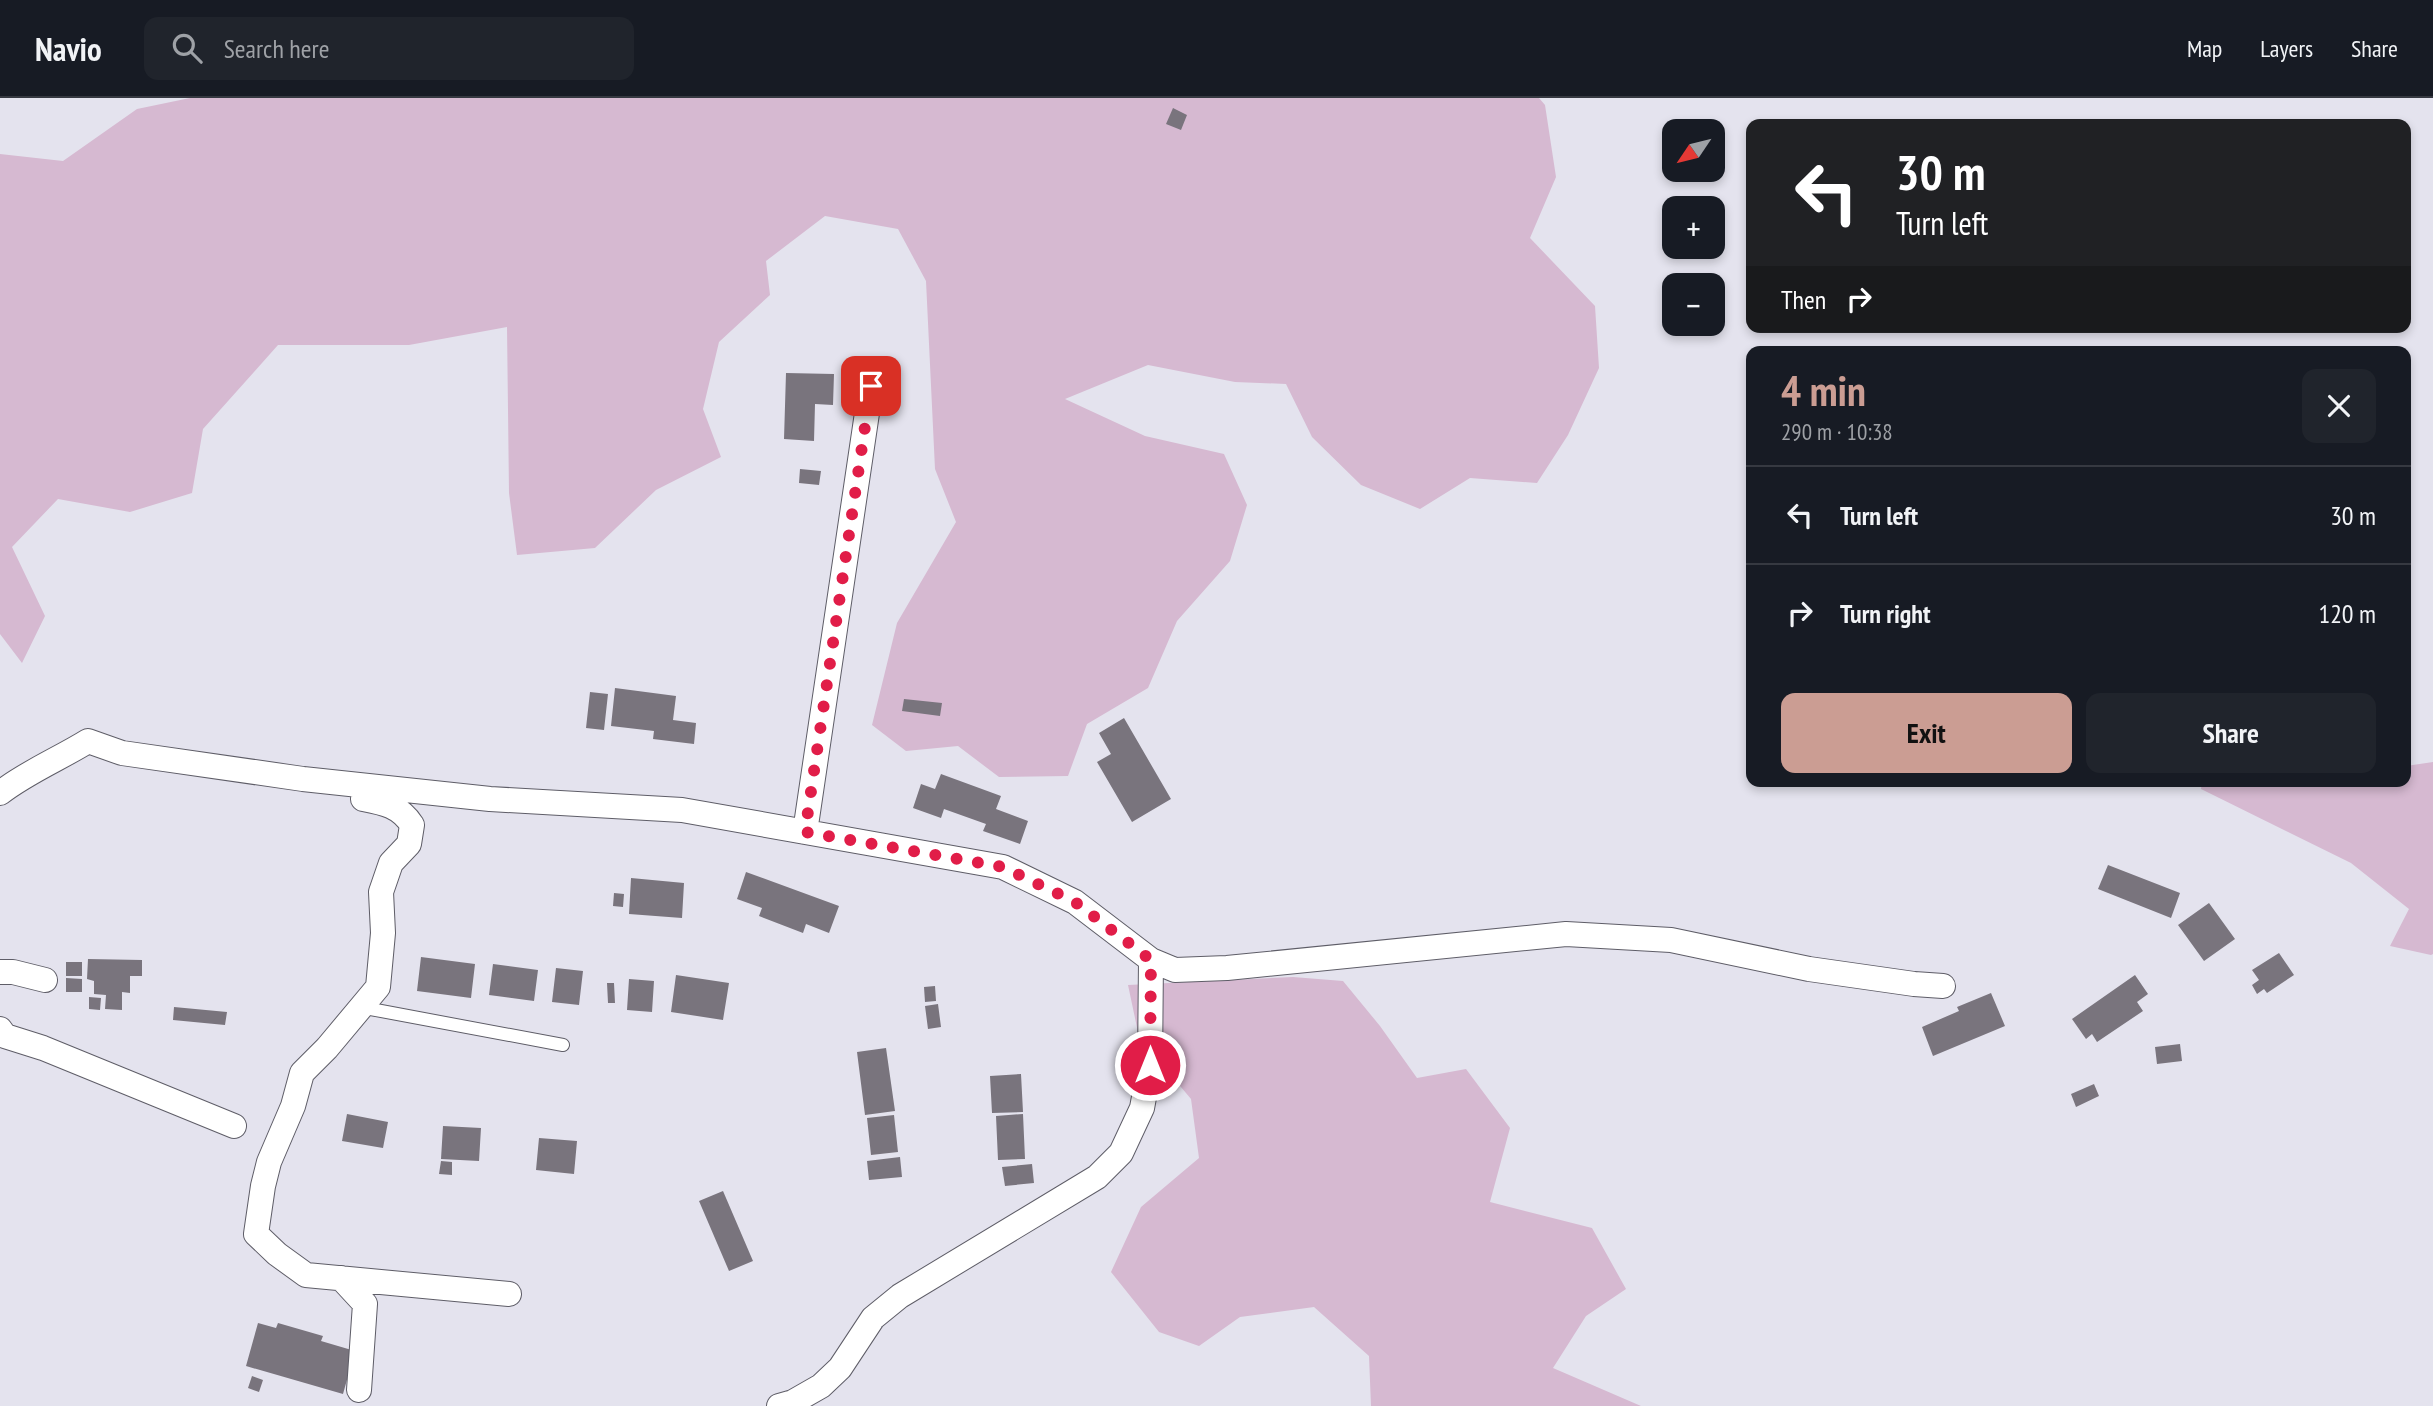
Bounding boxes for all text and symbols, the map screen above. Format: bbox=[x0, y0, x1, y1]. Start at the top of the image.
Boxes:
search box bbox=[144, 17, 634, 80]
text: Navio bbox=[35, 27, 102, 70]
icon: search bbox=[168, 29, 206, 67]
text: Search here bbox=[224, 32, 329, 65]
text: Map bbox=[2187, 33, 2222, 64]
text: Layers bbox=[2260, 33, 2313, 64]
text: Share bbox=[2351, 33, 2398, 64]
north arrow bbox=[1662, 119, 1726, 182]
map controls bbox=[1662, 119, 1725, 336]
text: 30 m bbox=[1896, 140, 1985, 204]
icon: left bbox=[1781, 147, 1872, 238]
button: + bbox=[1662, 196, 1725, 259]
text: Turn left bbox=[1896, 202, 1988, 244]
button: − bbox=[1662, 273, 1725, 336]
icon: right bbox=[1840, 280, 1878, 318]
text: Then bbox=[1781, 283, 1826, 316]
pin bbox=[841, 356, 901, 416]
text: 4 min bbox=[1781, 363, 1866, 418]
icon: arrive bbox=[852, 367, 890, 405]
button: close bbox=[2302, 369, 2376, 443]
text: 290 m · 10:38 bbox=[1781, 417, 1893, 446]
icon: left bbox=[1781, 496, 1819, 534]
text: Turn left bbox=[1840, 499, 1918, 532]
text: 30 m bbox=[2330, 499, 2376, 532]
icon: right bbox=[1781, 594, 1819, 632]
text: Turn right bbox=[1840, 597, 1931, 630]
text: 120 m bbox=[2318, 597, 2376, 630]
button: Exit bbox=[1781, 693, 2072, 773]
button: Share bbox=[2086, 693, 2376, 773]
position arrow bbox=[1113, 1028, 1187, 1102]

